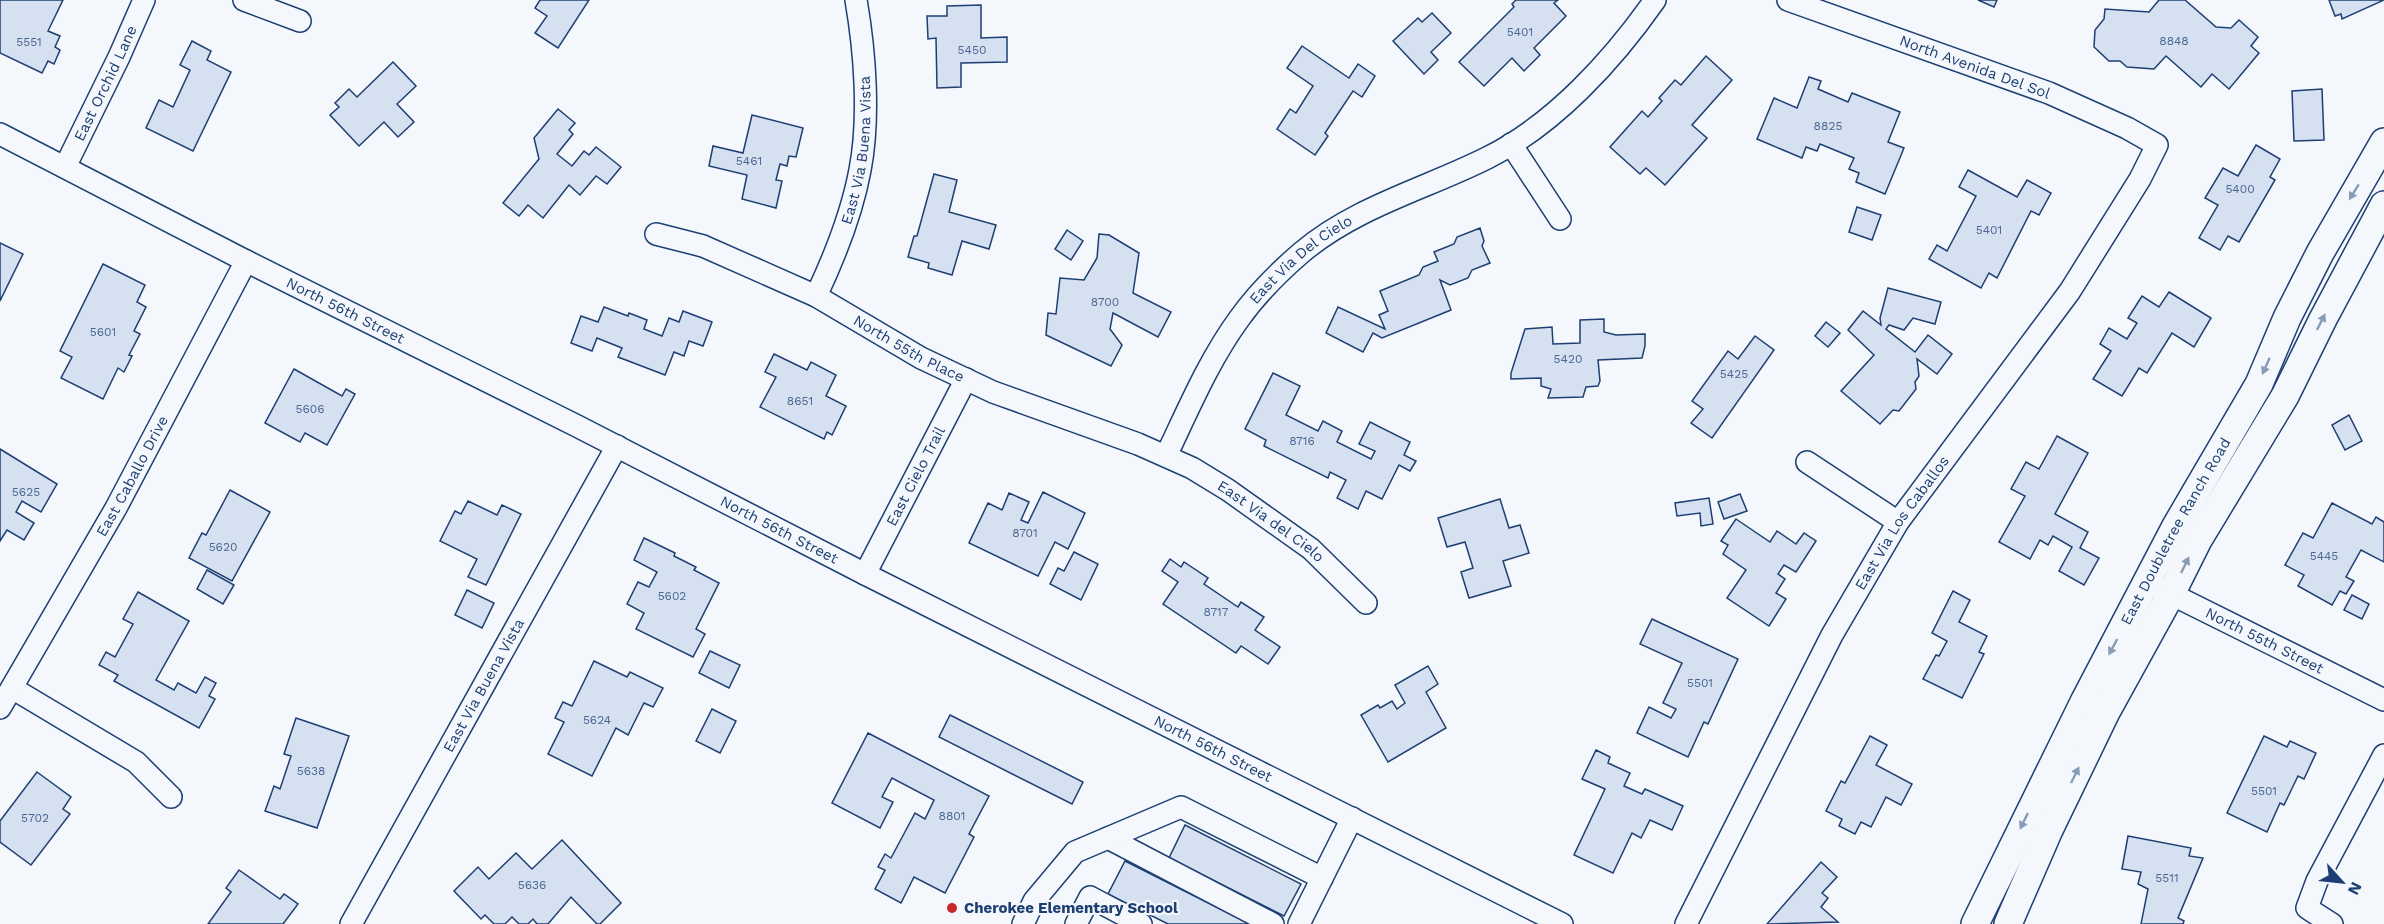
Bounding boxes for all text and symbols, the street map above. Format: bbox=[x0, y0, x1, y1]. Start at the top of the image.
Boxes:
street label: East Orchid Lane bbox=[70, 23, 141, 144]
house number: 5401 bbox=[1507, 25, 1533, 39]
street label: North Avenida Del Sol bbox=[1897, 31, 2053, 103]
house number: 8848 bbox=[2159, 34, 2189, 48]
house number: 5551 bbox=[16, 35, 42, 49]
house number: 5450 bbox=[958, 43, 986, 57]
street label: East Via Buena Vista bbox=[837, 75, 875, 227]
house number: 8825 bbox=[1814, 119, 1842, 133]
house number: 5461 bbox=[736, 154, 762, 168]
house number: 5400 bbox=[2225, 182, 2255, 196]
one-way arrow bbox=[2349, 184, 2360, 200]
street label: East Via Del Cielo bbox=[1246, 211, 1355, 308]
house number: 5401 bbox=[1976, 223, 2002, 237]
street label: North 56th Street bbox=[283, 274, 408, 348]
house number: 8700 bbox=[1091, 295, 1119, 309]
street label: North 55th Place bbox=[850, 311, 967, 386]
one-way arrow bbox=[2317, 314, 2326, 331]
house number: 5601 bbox=[90, 325, 116, 339]
house number: 5420 bbox=[1554, 352, 1582, 366]
one-way arrow bbox=[2261, 357, 2271, 375]
house number: 5425 bbox=[1720, 367, 1748, 381]
house number: 8651 bbox=[787, 394, 813, 408]
house number: 5606 bbox=[295, 402, 325, 416]
street label: East Caballo Drive bbox=[92, 412, 172, 540]
street label: East Cielo Trail bbox=[882, 423, 949, 529]
house number: 8716 bbox=[1289, 434, 1315, 448]
street label: East Doubletree Ranch Road bbox=[2117, 435, 2234, 628]
street label: East Via Los Caballos bbox=[1851, 452, 1953, 593]
street label: East Via del Cielo bbox=[1214, 477, 1328, 566]
house number: 5625 bbox=[12, 485, 40, 499]
street label: North 56th Street bbox=[717, 492, 842, 568]
house number: 8701 bbox=[1012, 526, 1038, 540]
house number: 5620 bbox=[209, 540, 237, 554]
house number: 5445 bbox=[2310, 549, 2338, 563]
one-way arrow bbox=[2181, 557, 2190, 574]
house number: 5602 bbox=[658, 589, 686, 603]
street label: North 55th Street bbox=[2203, 604, 2327, 678]
house number: 8717 bbox=[1203, 605, 1229, 619]
street label: East Via Buena Vista bbox=[439, 615, 528, 755]
one-way arrow bbox=[2108, 639, 2117, 656]
house number: 5501 bbox=[1687, 676, 1713, 690]
street label: North 56th Street bbox=[1151, 712, 1276, 786]
house number: 5624 bbox=[583, 713, 611, 727]
house number: 5638 bbox=[297, 764, 325, 778]
one-way arrow bbox=[2071, 767, 2080, 784]
house number: 5501 bbox=[2251, 784, 2277, 798]
house number: 8801 bbox=[939, 809, 965, 823]
house number: 5702 bbox=[21, 811, 49, 825]
one-way arrow bbox=[2019, 813, 2029, 830]
north arrow bbox=[2312, 852, 2372, 912]
house number: 5511 bbox=[2155, 871, 2179, 885]
house number: 5636 bbox=[518, 878, 546, 892]
text: N bbox=[2344, 879, 2366, 898]
place label: Cherokee Elementary School bbox=[964, 899, 1178, 917]
marker: Cherokee Elementary School bbox=[945, 901, 959, 915]

